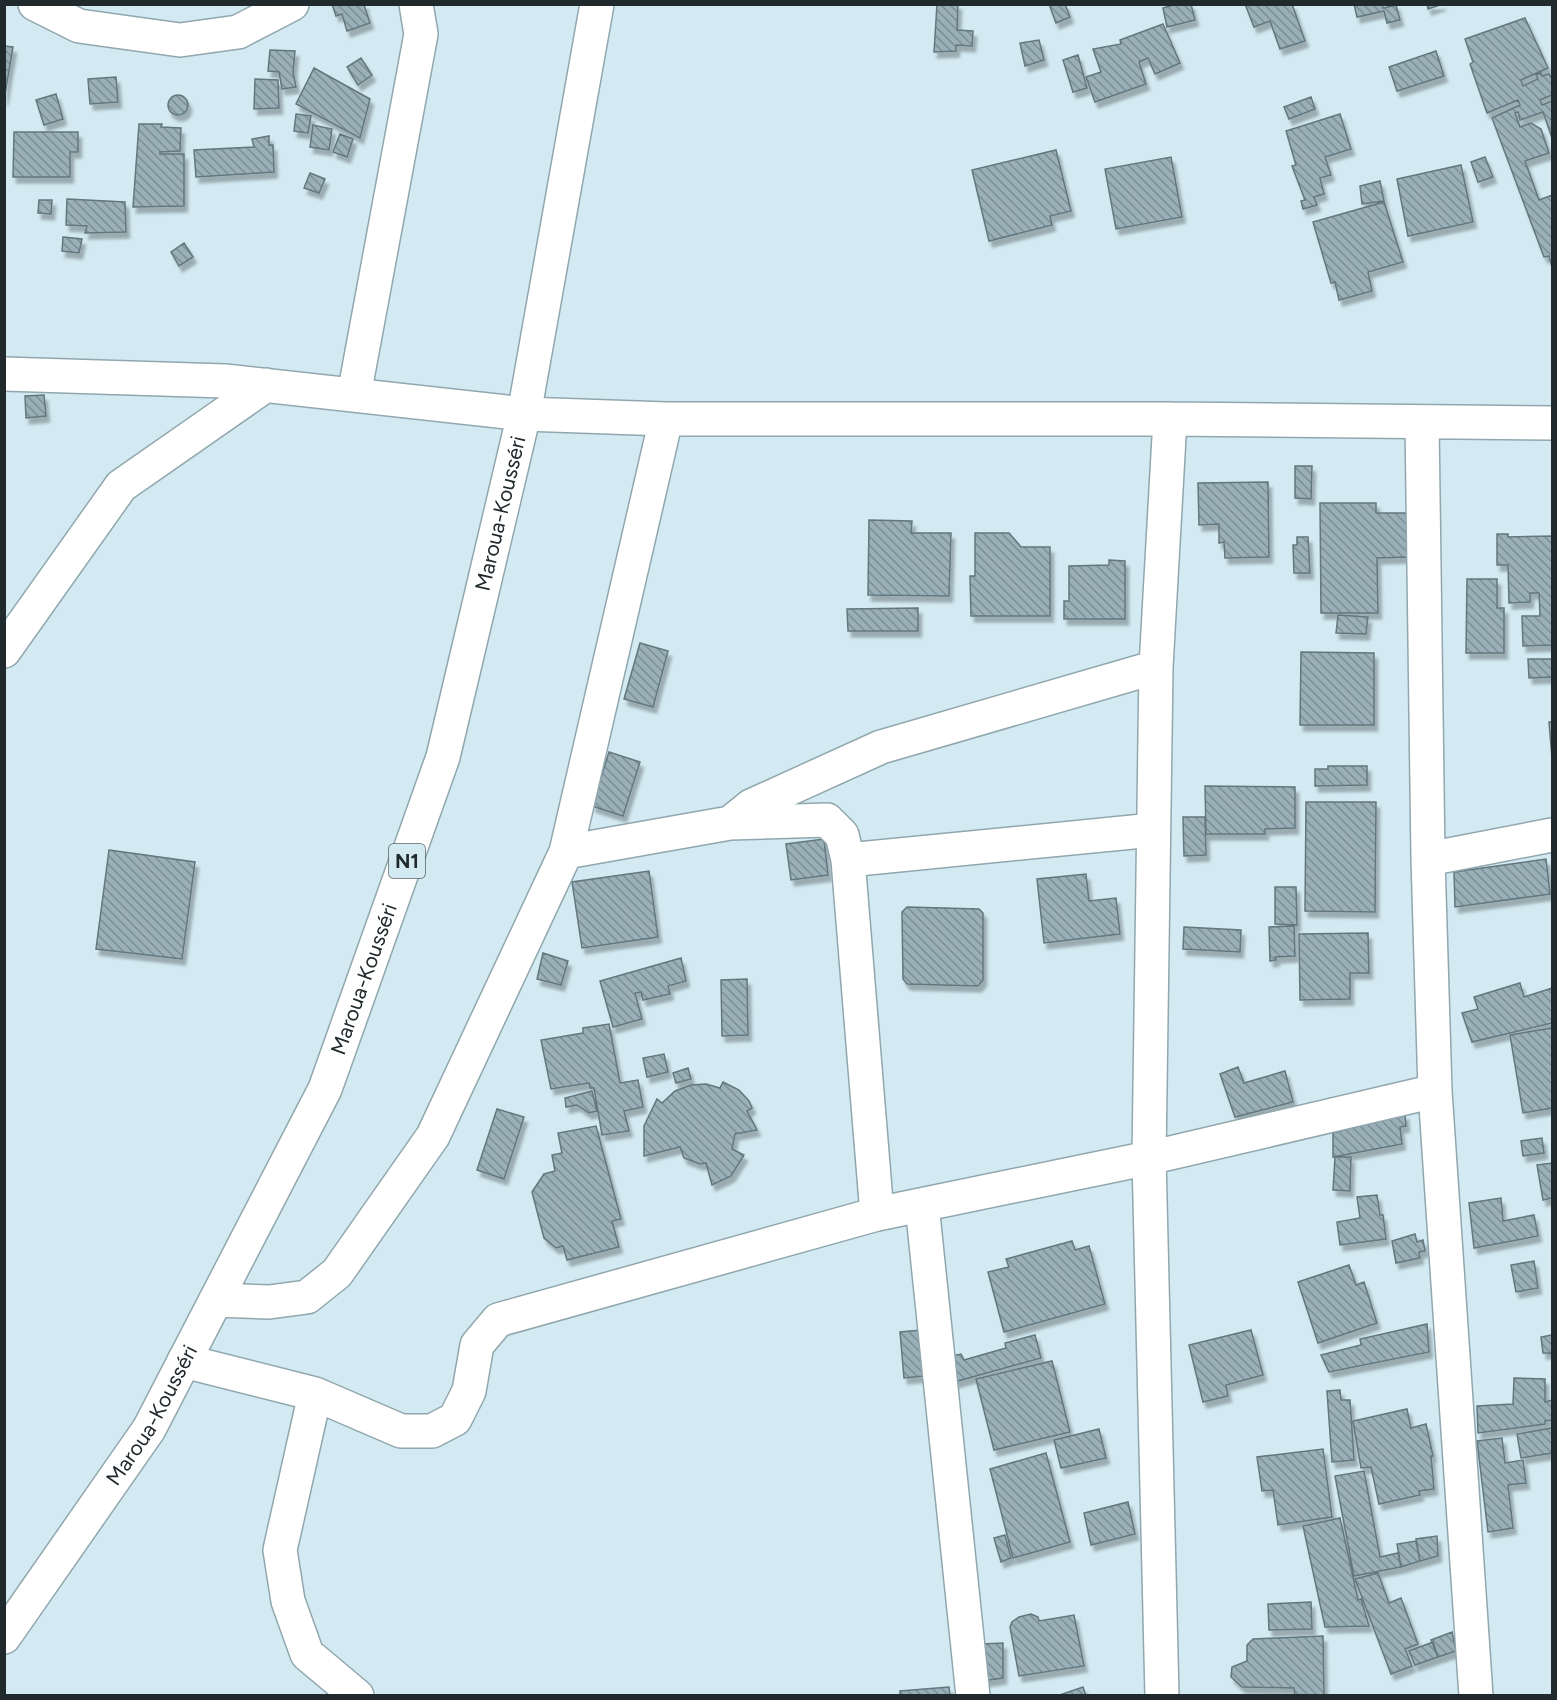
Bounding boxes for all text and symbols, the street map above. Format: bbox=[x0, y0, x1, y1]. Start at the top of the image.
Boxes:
street label: Maroua-Kousséri bbox=[470, 433, 530, 593]
road number: N1 bbox=[389, 844, 425, 878]
street label: Maroua-Kousséri bbox=[325, 900, 402, 1058]
street label: Maroua-Kousséri bbox=[101, 1341, 202, 1490]

